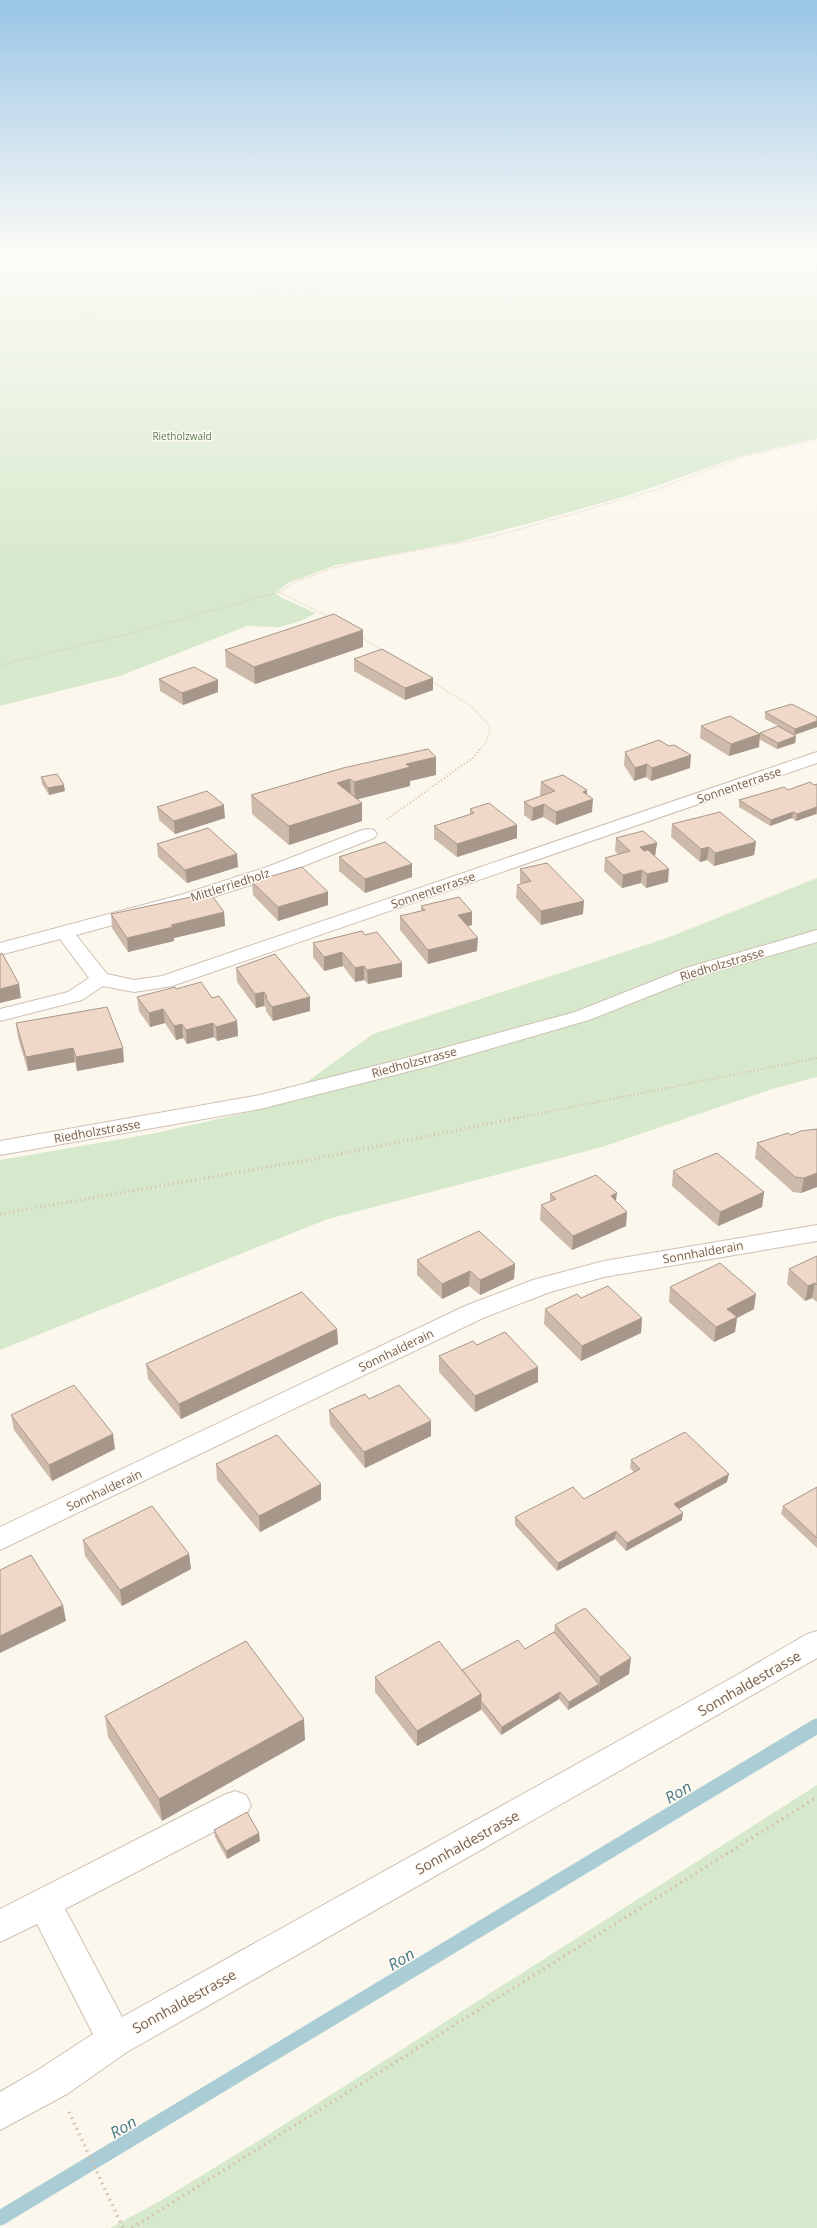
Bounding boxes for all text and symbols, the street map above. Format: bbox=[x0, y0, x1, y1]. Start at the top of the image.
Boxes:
park label: Rietholzwald bbox=[152, 429, 212, 443]
street label: Sonnenterrasse bbox=[694, 763, 784, 807]
street label: Mittlerriedholz bbox=[188, 864, 272, 906]
street label: Sonnenterrasse bbox=[388, 868, 478, 912]
street label: Riedholzstrasse bbox=[678, 943, 767, 985]
street label: Riedholzstrasse bbox=[370, 1042, 459, 1082]
street label: Riedholzstrasse bbox=[52, 1115, 142, 1147]
street label: Sonnhalderain bbox=[661, 1237, 745, 1267]
street label: Sonnhalderain bbox=[356, 1324, 436, 1376]
street label: Sonnhalderain bbox=[63, 1465, 145, 1515]
street label: Sonnhaldestrasse bbox=[694, 1646, 804, 1720]
water label: Ron bbox=[661, 1776, 695, 1808]
street label: Sonnhaldestrasse bbox=[412, 1806, 522, 1878]
water label: Ron bbox=[384, 1943, 418, 1975]
street label: Sonnhaldestrasse bbox=[129, 1965, 239, 2037]
water label: Ron bbox=[106, 2111, 140, 2143]

